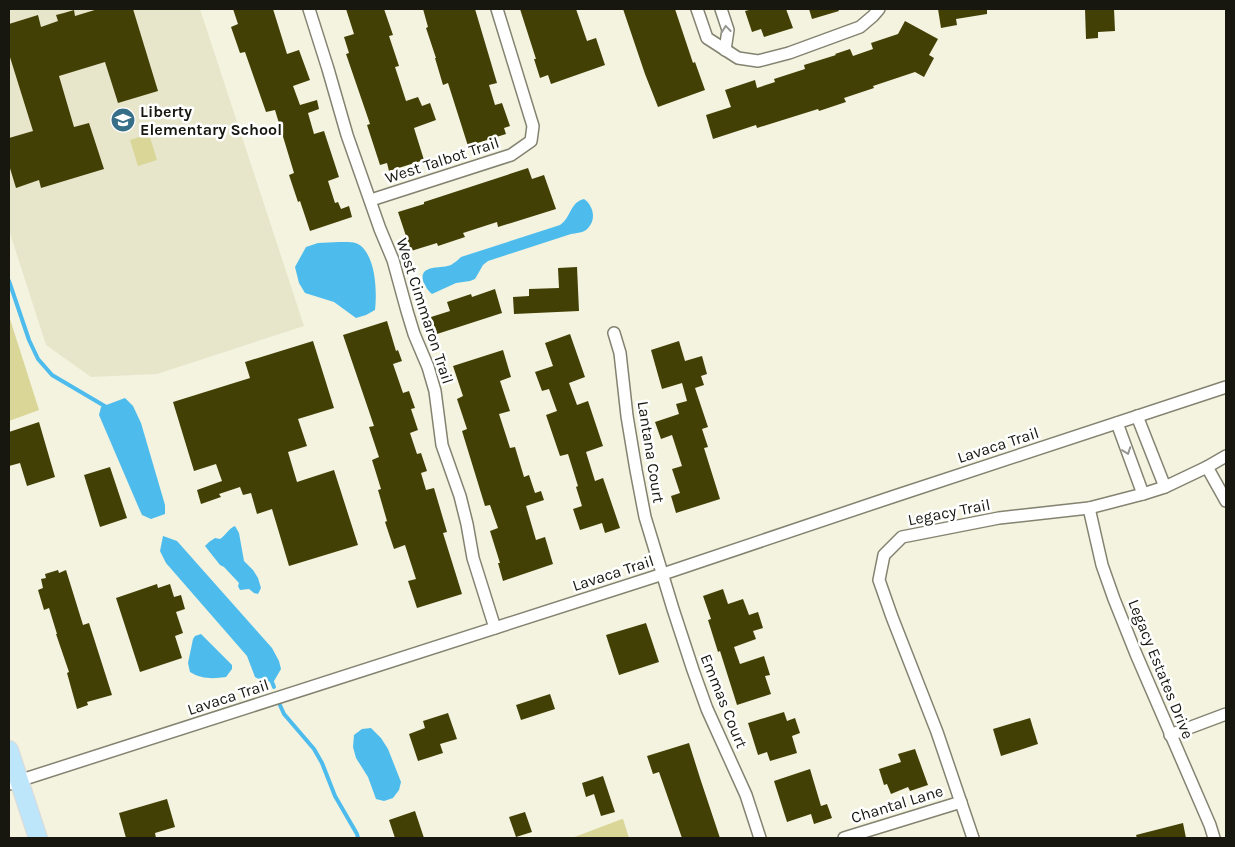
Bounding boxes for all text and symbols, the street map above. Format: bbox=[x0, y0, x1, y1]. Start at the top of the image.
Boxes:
one-way arrow bbox=[721, 25, 732, 33]
place label: Liberty Elementary School bbox=[140, 102, 282, 139]
school or university icon: Liberty Elementary School bbox=[110, 107, 136, 133]
street label: West Talbot Trail bbox=[383, 133, 501, 187]
street label: West Cimmaron Trail bbox=[392, 236, 458, 386]
street label: Lantana Court bbox=[634, 400, 668, 504]
street label: Lavaca Trail bbox=[955, 423, 1041, 467]
one-way arrow bbox=[1121, 446, 1131, 455]
street label: Legacy Trail bbox=[906, 495, 992, 529]
street label: Lavaca Trail bbox=[570, 551, 656, 595]
street label: Legacy Estates Drive bbox=[1124, 596, 1198, 742]
street label: Emmas Court bbox=[696, 651, 752, 751]
street label: Lavaca Trail bbox=[185, 675, 271, 719]
street label: Chantal Lane bbox=[849, 781, 945, 827]

